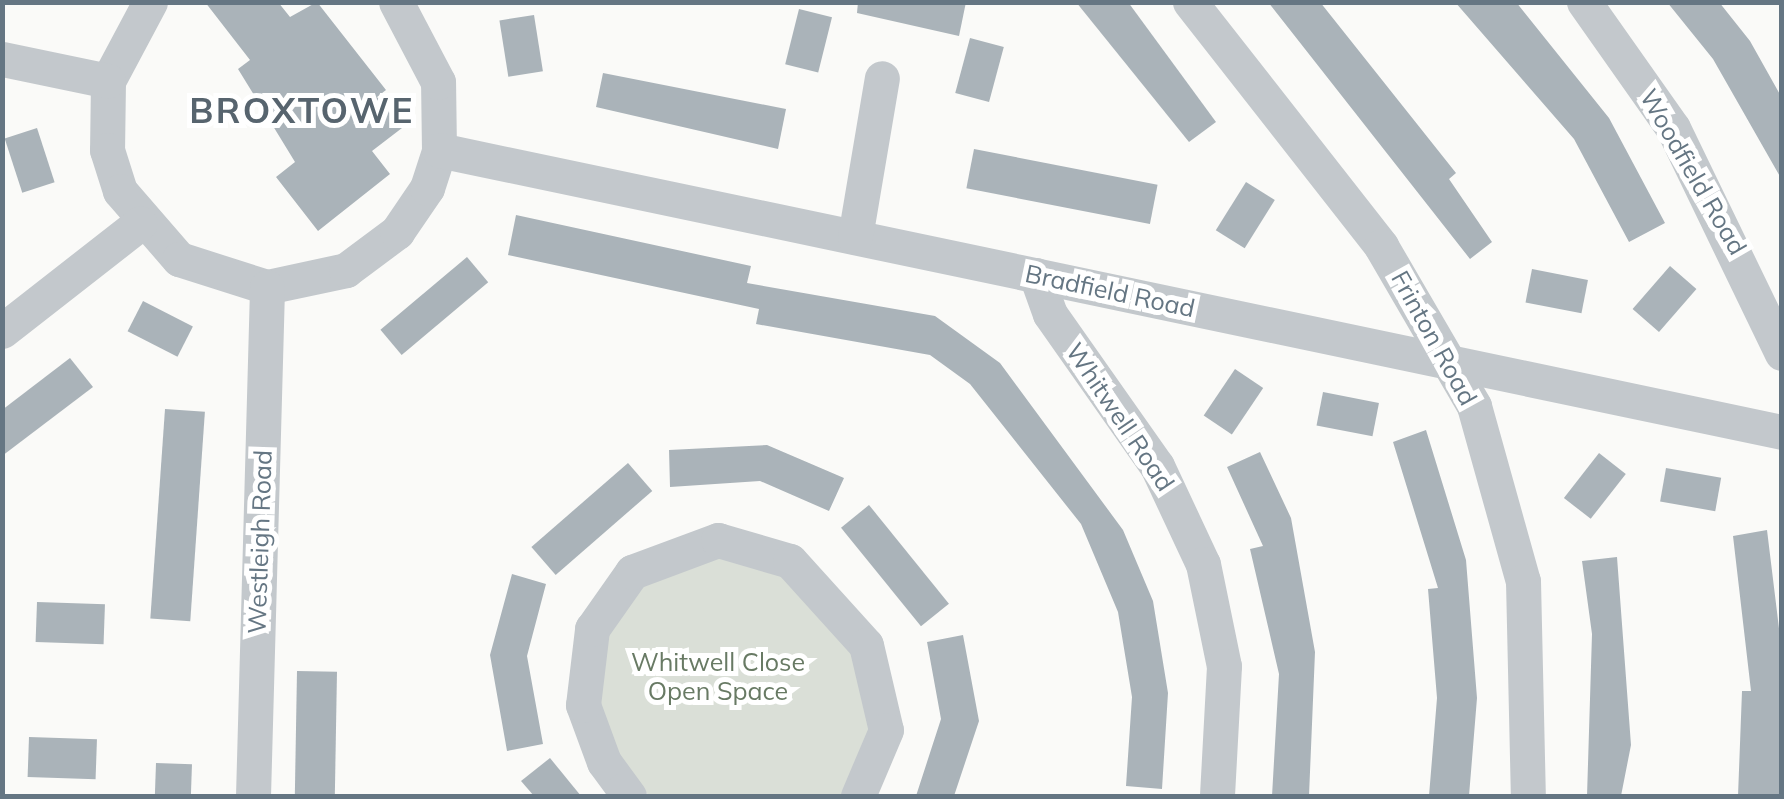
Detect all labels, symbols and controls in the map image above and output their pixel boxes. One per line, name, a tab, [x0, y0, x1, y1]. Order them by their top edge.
street label: Woodfield Road	[1633, 84, 1753, 260]
district label: BROXTOWE	[189, 89, 415, 131]
street label: Bradfield Road	[1022, 258, 1198, 324]
street label: Frinton Road	[1385, 266, 1483, 410]
street label: Whitwell Road	[1059, 337, 1181, 497]
street label: Westleigh Road	[242, 450, 278, 634]
park label: Whitwell Close Open Space	[631, 648, 805, 707]

